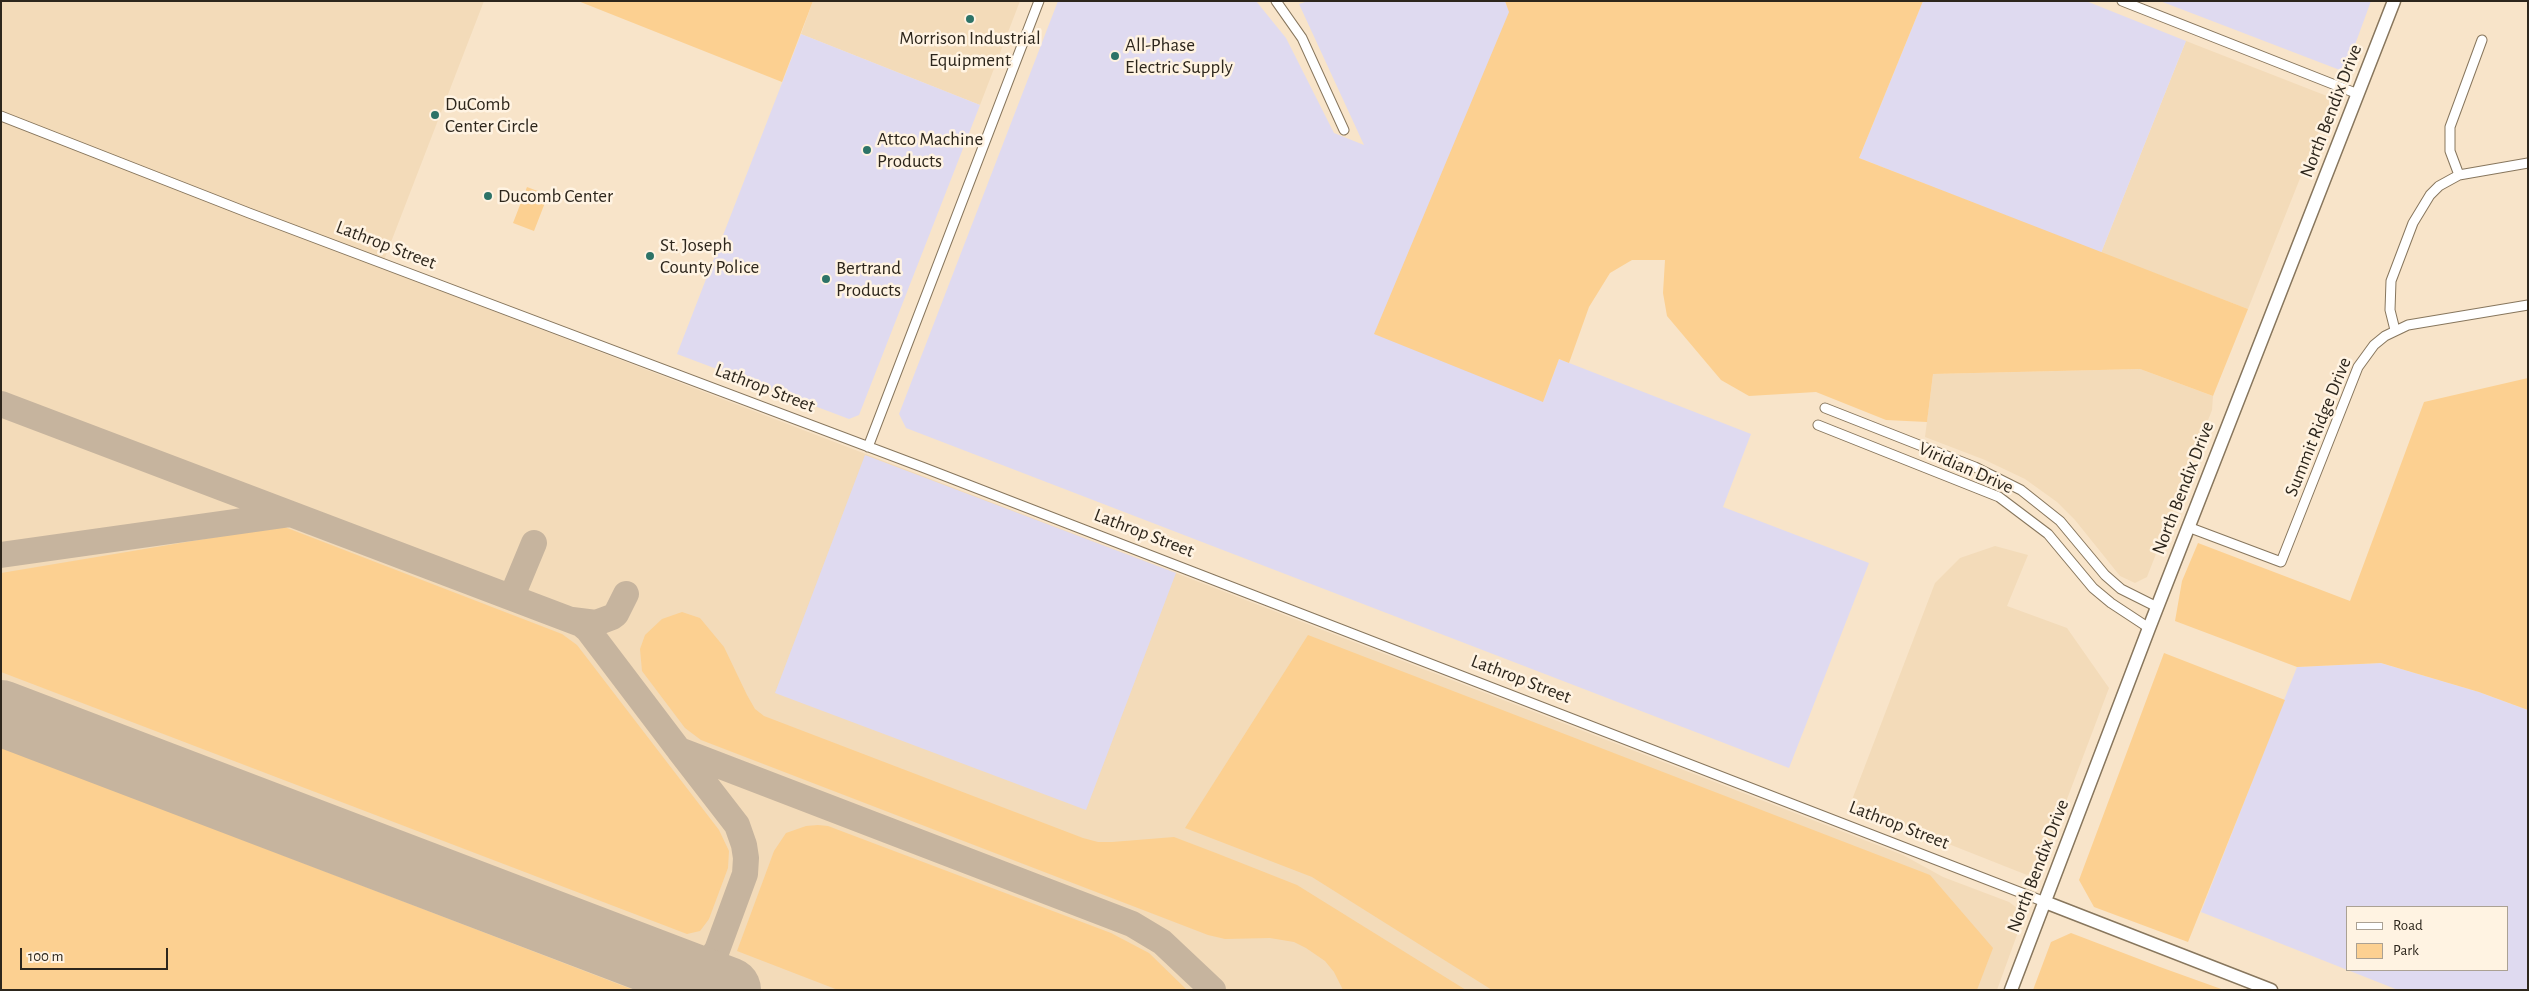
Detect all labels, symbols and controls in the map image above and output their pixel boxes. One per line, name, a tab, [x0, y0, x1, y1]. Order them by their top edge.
marker: Morrison Industrial Equipment	[964, 13, 976, 25]
place label: Morrison Industrial Equipment	[899, 27, 1041, 71]
place label: All-Phase Electric Supply	[1125, 34, 1233, 78]
street label: North Bendix Drive	[2295, 41, 2367, 181]
marker: All-Phase Electric Supply	[1109, 50, 1121, 62]
place label: DuComb Center Circle	[445, 93, 538, 137]
marker: DuComb Center Circle	[429, 109, 441, 121]
place label: Attco Machine Products	[877, 128, 983, 172]
marker: Attco Machine Products	[861, 144, 873, 156]
place label: Ducomb Center	[498, 185, 613, 207]
marker: Ducomb Center	[482, 190, 494, 202]
street label: Lathrop Street	[333, 215, 439, 275]
place label: St. Joseph County Police	[660, 234, 759, 278]
marker: St. Joseph County Police	[644, 250, 656, 262]
place label: Bertrand Products	[836, 257, 901, 301]
marker: Bertrand Products	[820, 273, 832, 285]
street label: Summit Ridge Drive	[2280, 354, 2356, 500]
street label: Lathrop Street	[712, 358, 818, 418]
street label: North Bendix Drive	[2147, 418, 2219, 558]
street label: Viridian Drive	[1915, 437, 2017, 499]
street label: Lathrop Street	[1091, 503, 1197, 563]
street label: Lathrop Street	[1468, 649, 1574, 709]
street label: Lathrop Street	[1846, 795, 1952, 855]
street label: North Bendix Drive	[2002, 796, 2074, 936]
legend	[2346, 906, 2509, 971]
text: Road	[2393, 918, 2423, 933]
scale bar	[22, 938, 170, 970]
text: Park	[2393, 943, 2419, 958]
text: 100 m	[28, 949, 63, 964]

